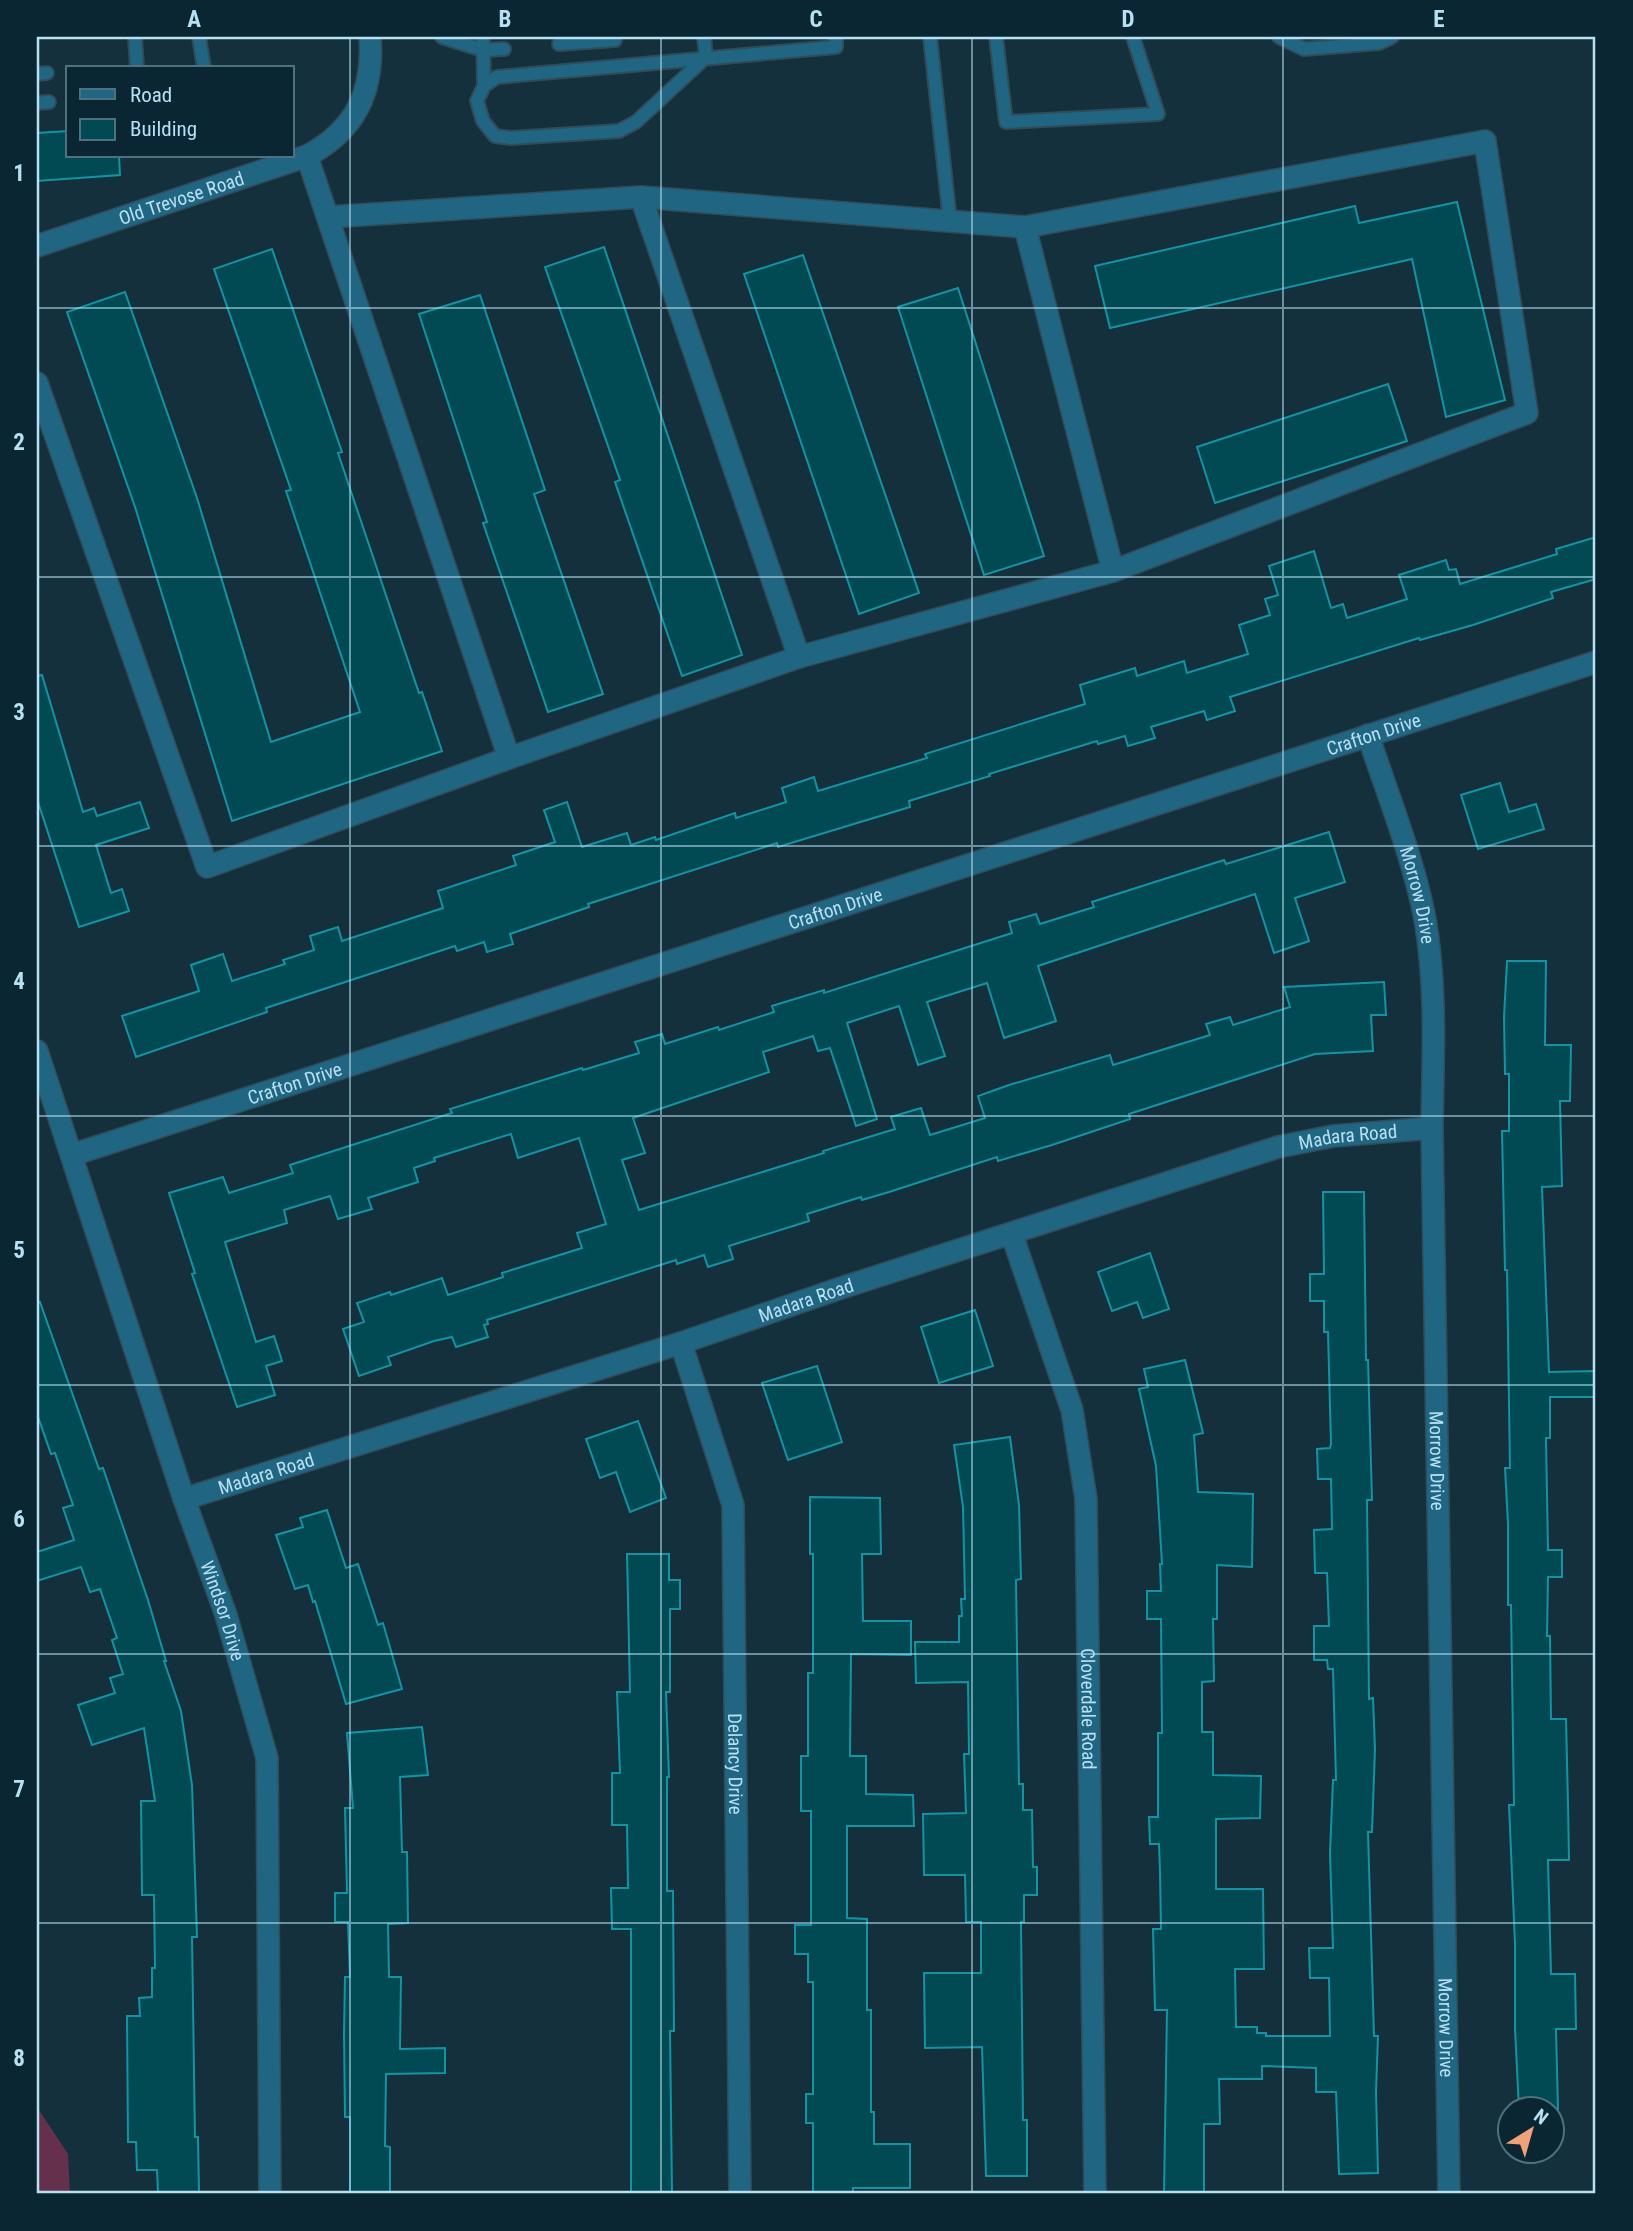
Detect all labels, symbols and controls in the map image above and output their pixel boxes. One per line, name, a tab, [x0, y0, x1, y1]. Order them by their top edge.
text: A	[187, 6, 201, 33]
text: B	[499, 6, 511, 33]
text: C	[809, 6, 823, 33]
text: D	[1122, 6, 1135, 33]
text: E	[1433, 6, 1445, 33]
legend	[66, 66, 294, 158]
text: Road	[130, 83, 172, 107]
text: Building	[130, 117, 197, 141]
text: 1	[13, 160, 25, 187]
street label: Old Trevose Road	[116, 167, 247, 230]
text: 2	[13, 429, 25, 456]
text: 3	[13, 699, 25, 726]
street label: Crafton Drive	[1324, 708, 1424, 760]
street label: Morrow Drive	[1395, 844, 1440, 945]
street label: Crafton Drive	[785, 883, 885, 935]
text: 4	[13, 968, 25, 995]
street label: Crafton Drive	[245, 1057, 345, 1109]
street label: Madara Road	[1297, 1120, 1398, 1155]
text: 5	[13, 1237, 25, 1264]
street label: Madara Road	[755, 1274, 857, 1328]
street label: Morrow Drive	[1425, 1411, 1449, 1511]
street label: Madara Road	[215, 1448, 317, 1500]
text: 6	[13, 1506, 25, 1533]
street label: Windsor Drive	[195, 1558, 250, 1664]
street label: Cloverdale Road	[1076, 1648, 1101, 1770]
street label: Delancy Drive	[723, 1713, 747, 1815]
text: 7	[13, 1776, 25, 1803]
street label: Morrow Drive	[1434, 1978, 1458, 2078]
text: 8	[13, 2045, 25, 2072]
north arrow	[1496, 2094, 1566, 2164]
text: N	[1529, 2104, 1552, 2130]

